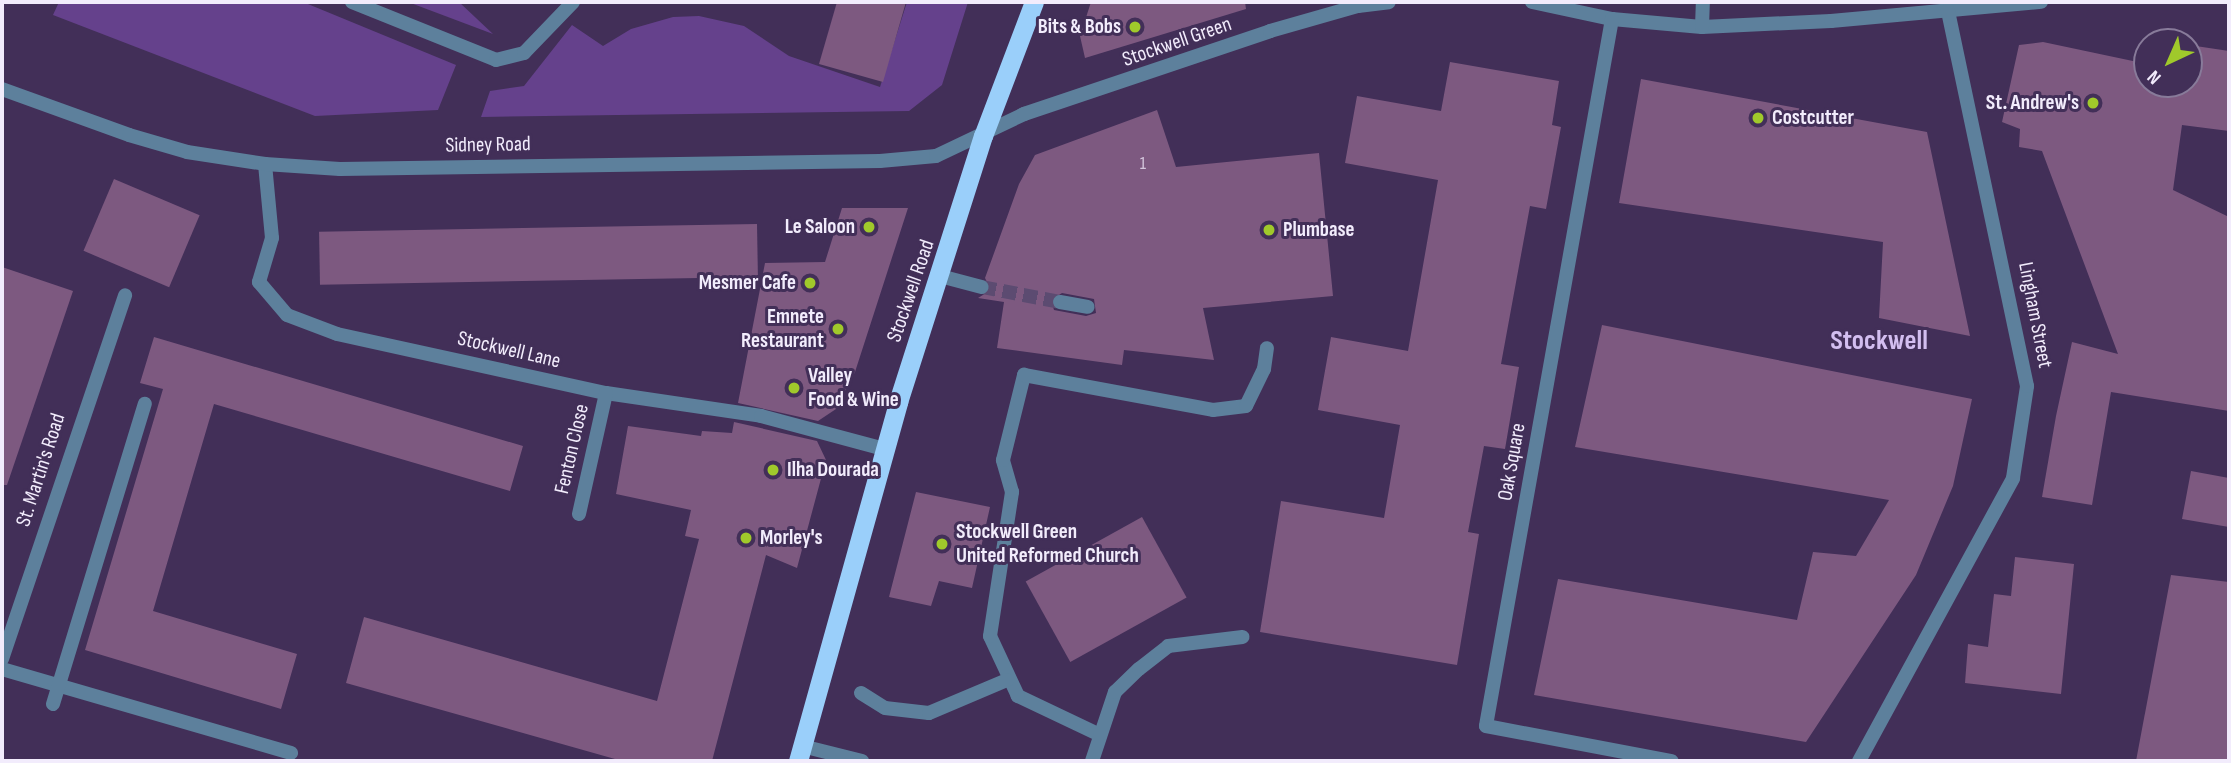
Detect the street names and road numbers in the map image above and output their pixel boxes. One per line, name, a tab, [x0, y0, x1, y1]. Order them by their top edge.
street label: Stockwell Green	[1119, 12, 1235, 72]
street label: Sidney Road	[445, 132, 531, 158]
street label: Stockwell Road	[882, 236, 940, 346]
street label: Lingham Street	[2012, 260, 2058, 370]
street label: Stockwell Lane	[455, 326, 563, 374]
street label: Fenton Close	[549, 402, 595, 496]
street label: St. Martin's Road	[11, 410, 71, 530]
street label: Oak Square	[1493, 421, 1531, 503]

